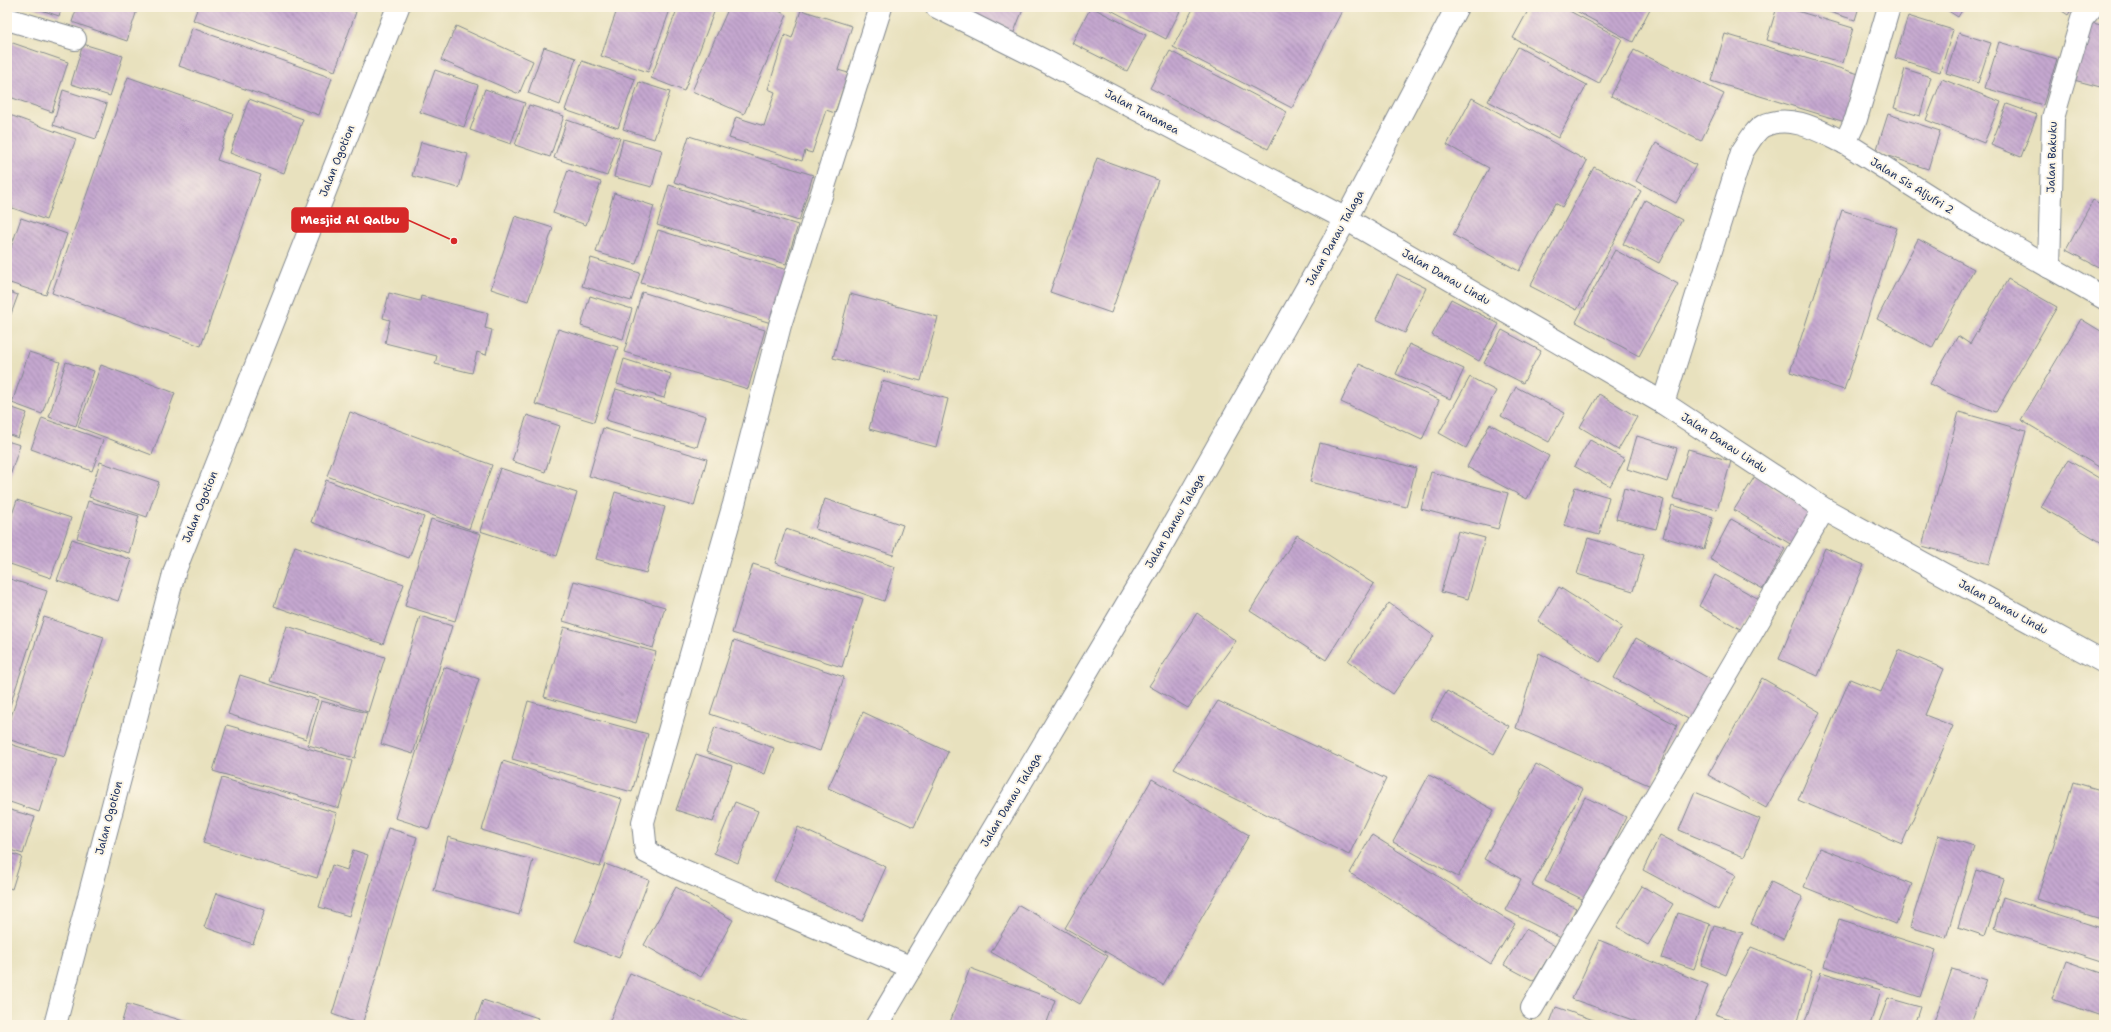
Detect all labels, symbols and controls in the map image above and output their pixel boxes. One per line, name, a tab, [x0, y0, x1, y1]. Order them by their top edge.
street label: Jalan Tanamea	[1102, 86, 1182, 138]
street label: Jalan Bakuku	[2043, 121, 2061, 193]
street label: Jalan Ogotion	[316, 123, 358, 199]
street label: Jalan Sis Aljufri 2	[1867, 154, 1957, 218]
street label: Jalan Danau Talaga	[1302, 187, 1368, 288]
callout: Mesjid Al Qalbu	[292, 208, 408, 232]
text: Mesjid Al Qalbu	[300, 212, 400, 228]
street label: Jalan Danau Lindu	[1399, 246, 1493, 308]
street label: Jalan Danau Lindu	[1678, 410, 1770, 476]
street label: Jalan Ogotion	[179, 469, 221, 545]
street label: Jalan Danau Talaga	[1142, 471, 1208, 571]
street label: Jalan Danau Lindu	[1956, 576, 2050, 638]
street label: Jalan Danau Talaga	[977, 750, 1045, 850]
street label: Jalan Ogotion	[92, 779, 126, 857]

